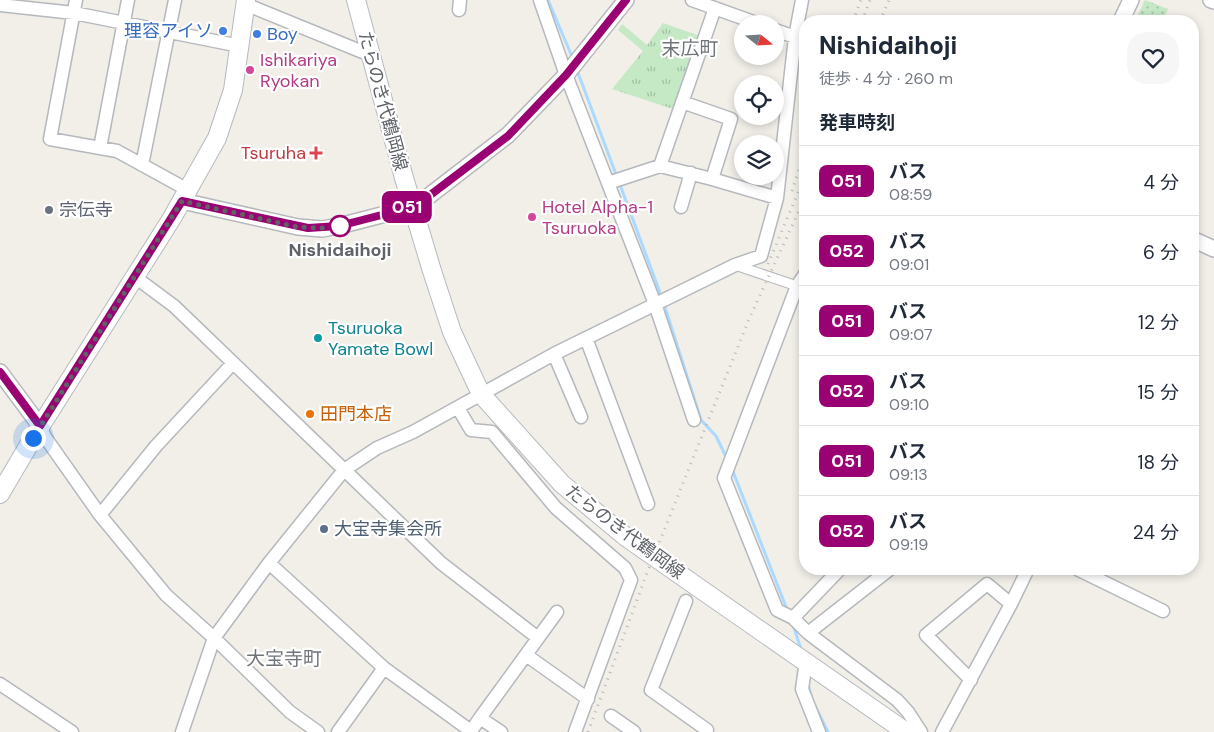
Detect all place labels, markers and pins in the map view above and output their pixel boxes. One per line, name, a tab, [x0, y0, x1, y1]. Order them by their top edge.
place label: 理容アイソ	[124, 19, 213, 43]
place label: Boy	[267, 22, 298, 46]
marker: 理容アイソ	[217, 25, 229, 37]
marker: Boy	[251, 28, 263, 40]
place label: Ishikariya Ryokan	[260, 48, 337, 93]
marker: Ishikariya Ryokan	[244, 64, 256, 76]
place label: Tsuruha	[241, 141, 306, 165]
marker: Tsuruha	[310, 147, 322, 159]
place label: Hotel Alpha-1 Tsuruoka	[542, 195, 653, 240]
place label: 宗伝寺	[59, 198, 113, 222]
marker: 宗伝寺	[43, 204, 55, 216]
marker: Hotel Alpha-1 Tsuruoka	[526, 211, 538, 223]
marker: Nishidaihoji	[329, 215, 351, 237]
place label: Nishidaihoji	[289, 238, 391, 262]
place label: Tsuruoka Yamate Bowl	[328, 316, 433, 361]
marker: Tsuruoka Yamate Bowl	[312, 332, 324, 344]
place label: 田門本店	[320, 402, 392, 426]
marker: 田門本店	[304, 408, 316, 420]
place label: 大宝寺集会所	[334, 517, 442, 541]
marker: 大宝寺集会所	[318, 523, 330, 535]

